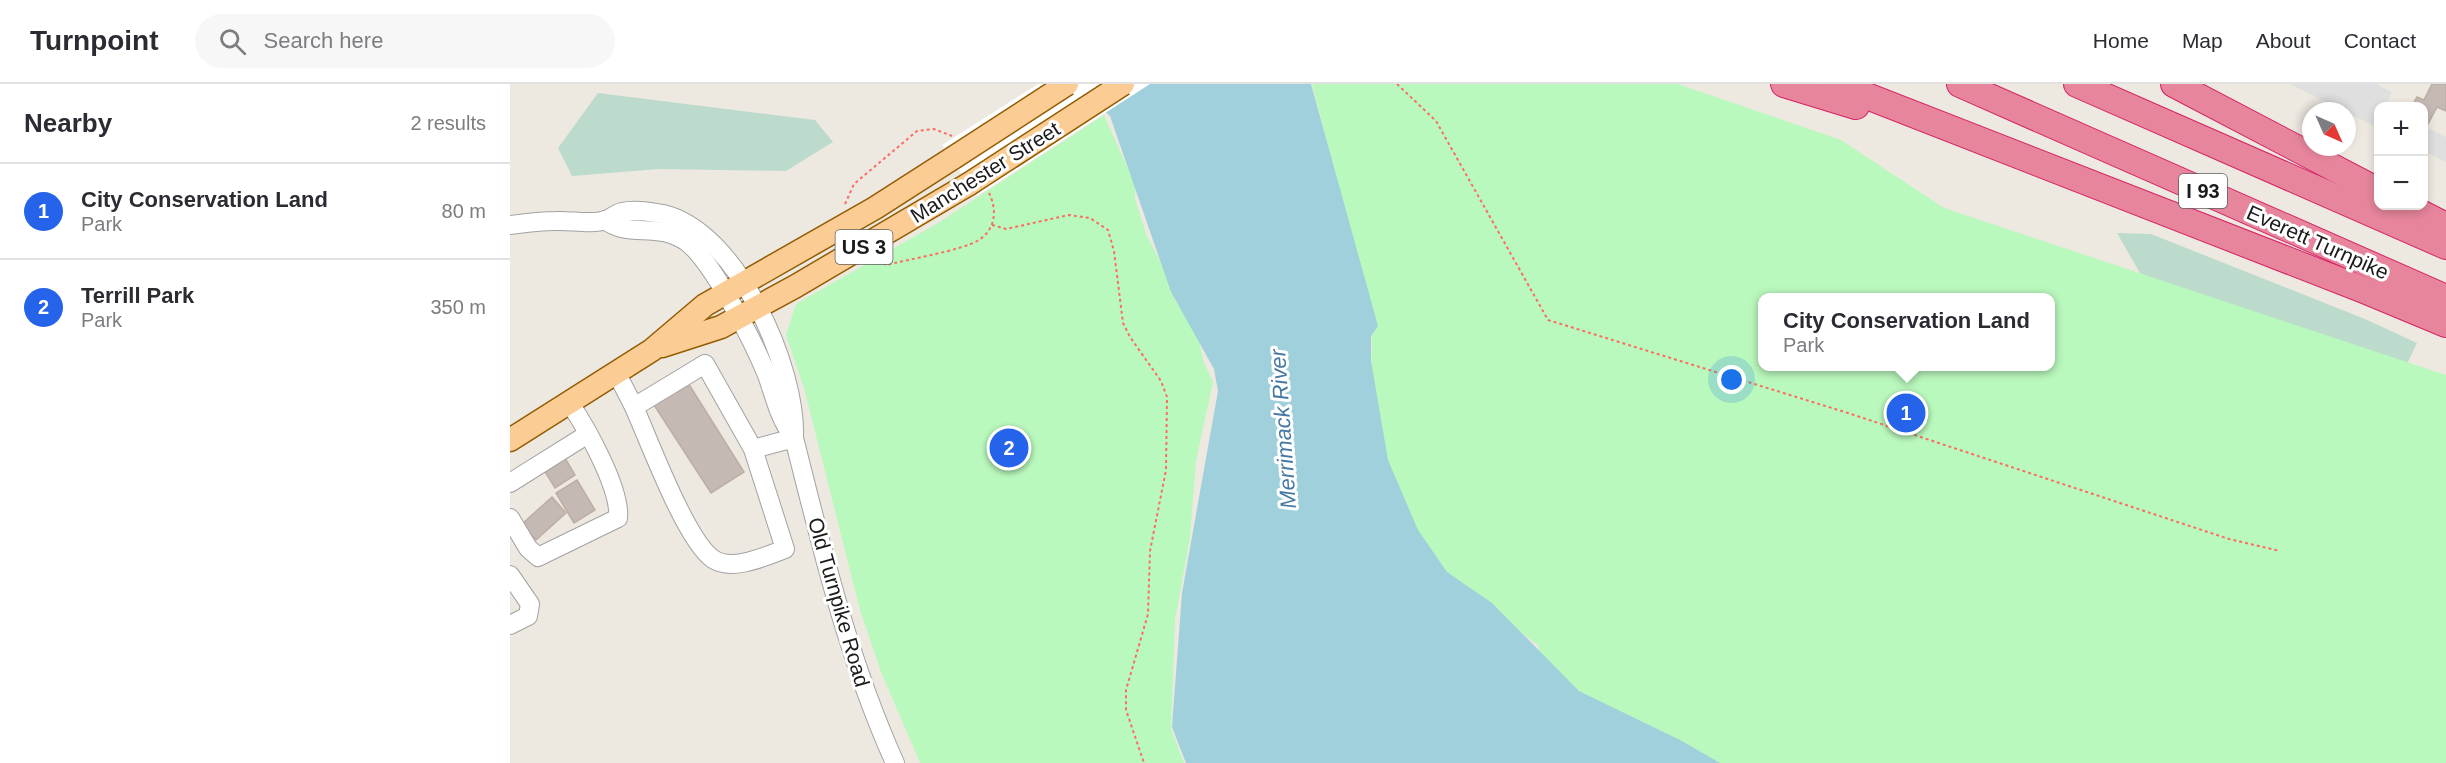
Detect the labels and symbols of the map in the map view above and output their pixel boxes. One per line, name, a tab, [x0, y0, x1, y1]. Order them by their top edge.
north arrow	[2302, 102, 2356, 156]
street label: Manchester Street	[906, 117, 1064, 227]
road number: I 93	[2179, 174, 2227, 208]
street label: Everett Turnpike	[2243, 200, 2393, 284]
road number: US 3	[836, 230, 892, 264]
water label: Merrimack River	[1265, 347, 1301, 510]
your location	[1717, 365, 1746, 394]
pin: 1	[1886, 390, 1926, 436]
pin: 2	[990, 426, 1028, 470]
street label: Old Turnpike Road	[804, 515, 874, 689]

